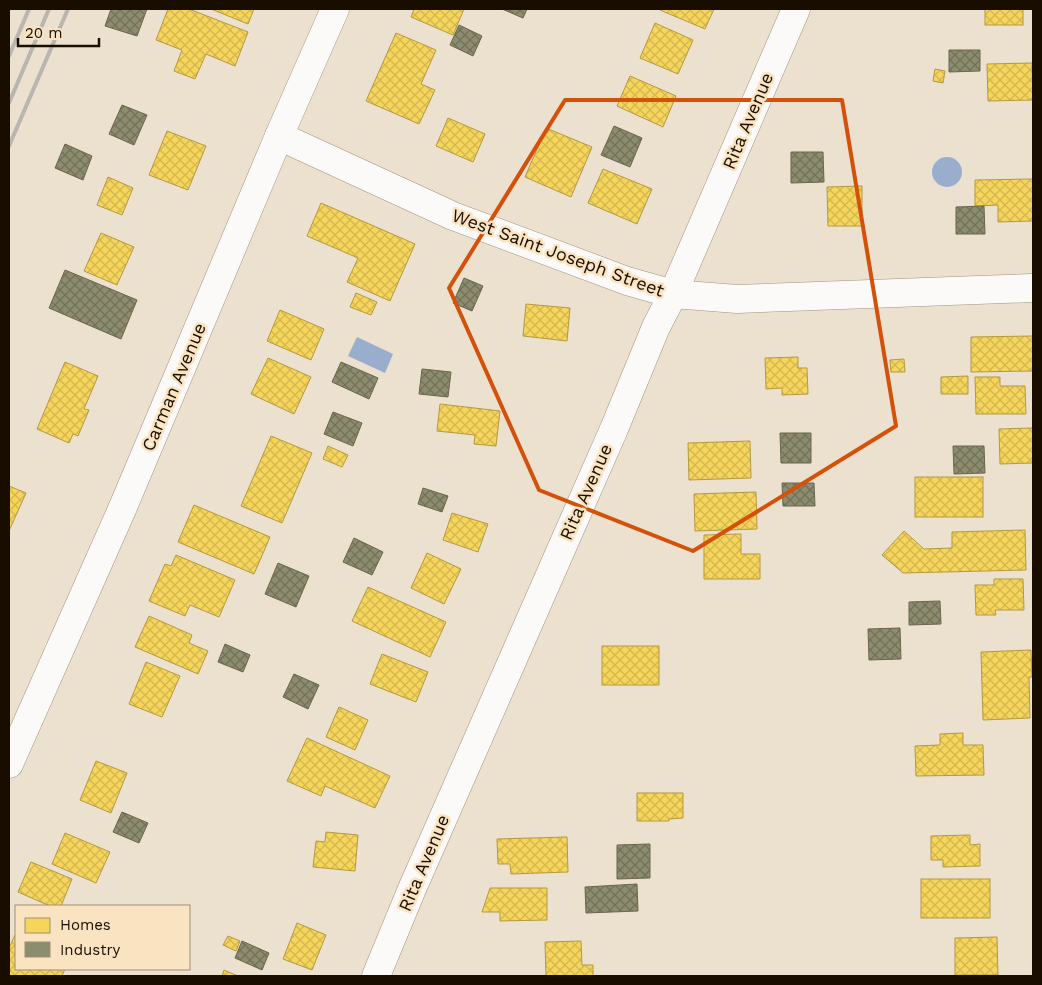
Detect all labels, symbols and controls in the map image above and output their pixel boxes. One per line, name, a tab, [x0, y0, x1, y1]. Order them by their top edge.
scale bar	[18, 15, 99, 47]
text: 20 m	[25, 24, 63, 42]
street label: Rita Avenue	[718, 69, 777, 172]
street label: West Saint Joseph Street	[449, 204, 668, 301]
street label: Carman Avenue	[137, 319, 210, 454]
street label: Rita Avenue	[555, 440, 616, 543]
street label: Rita Avenue	[394, 811, 453, 914]
legend	[15, 905, 190, 970]
text: Homes	[60, 916, 111, 934]
text: Industry	[60, 941, 121, 959]

